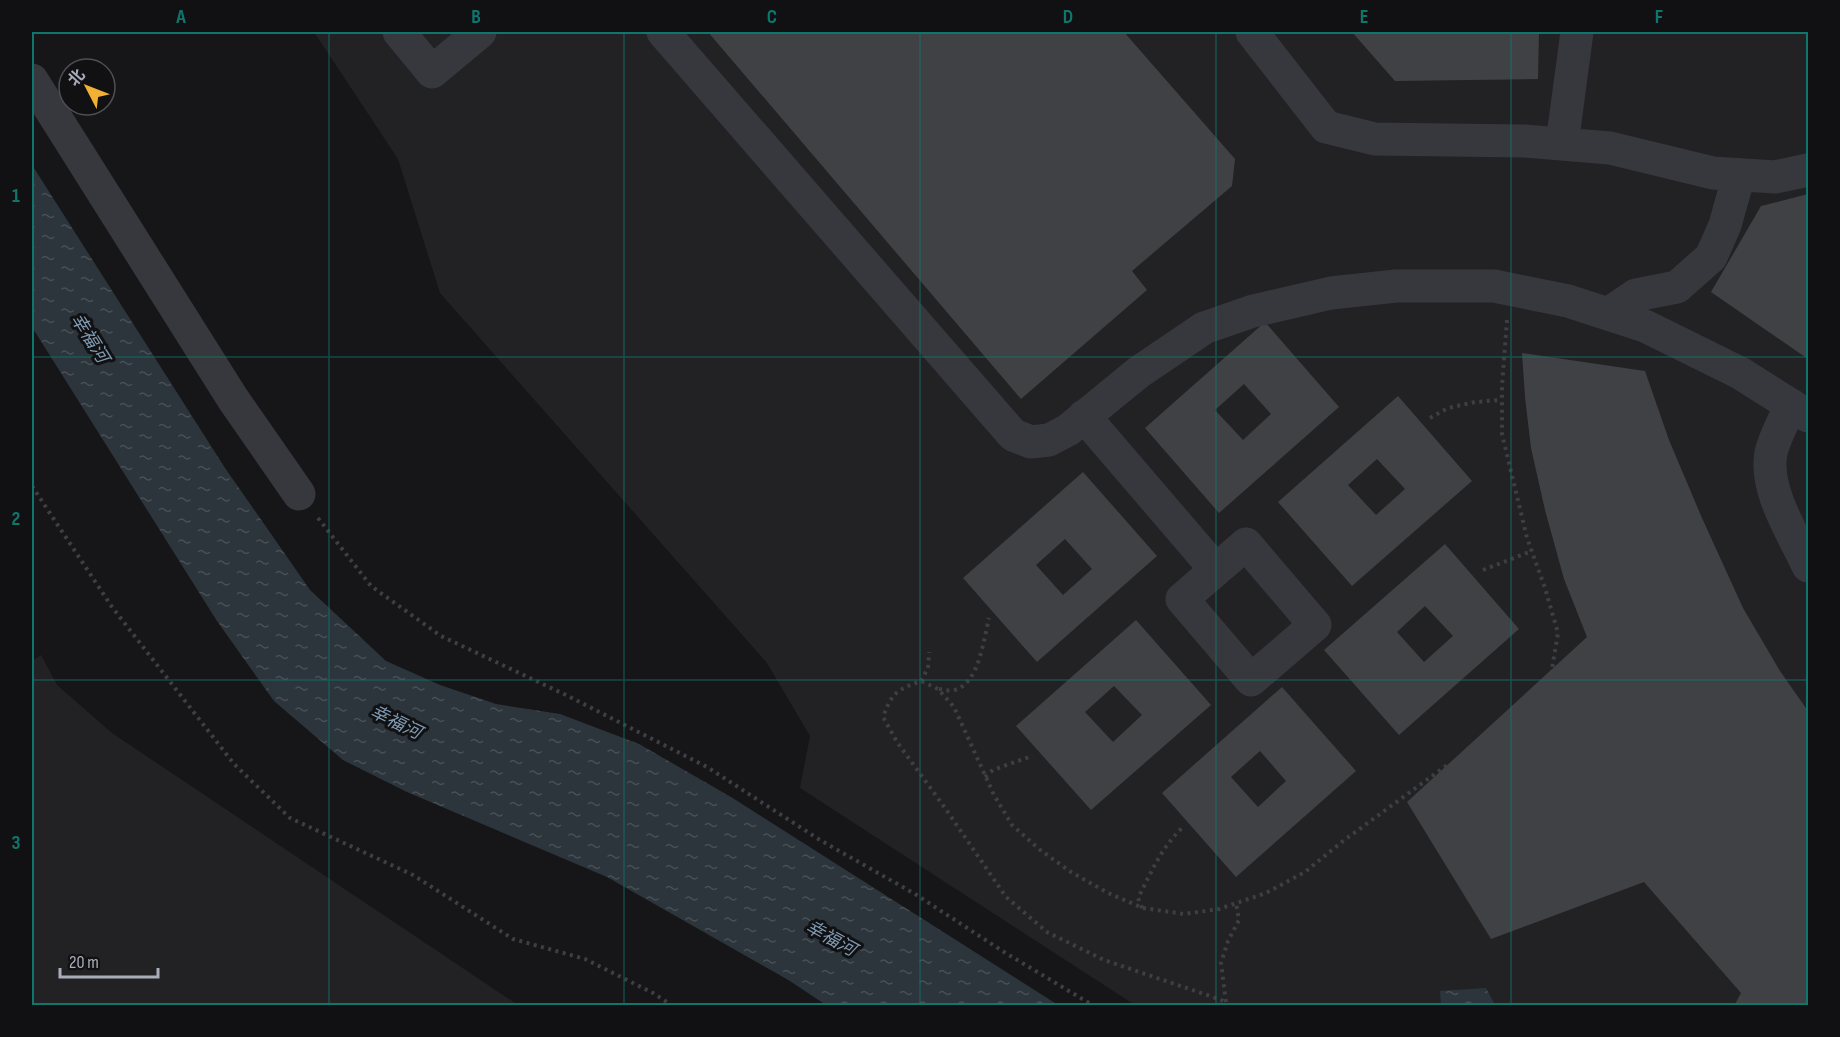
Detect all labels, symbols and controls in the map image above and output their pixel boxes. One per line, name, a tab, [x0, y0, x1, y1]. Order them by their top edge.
text: A	[175, 5, 186, 29]
text: B	[471, 5, 481, 29]
text: C	[767, 5, 777, 29]
text: D	[1063, 5, 1073, 29]
text: E	[1360, 5, 1368, 29]
text: F	[1655, 5, 1663, 29]
north arrow	[57, 57, 117, 117]
text: 北	[65, 66, 89, 90]
text: 1	[12, 184, 20, 208]
water label: 幸福河	[66, 310, 114, 369]
text: 2	[12, 507, 20, 531]
water label: 幸福河	[367, 701, 427, 745]
text: 3	[12, 831, 21, 855]
water label: 幸福河	[802, 916, 862, 962]
scale bar	[60, 941, 158, 979]
text: 20 m	[69, 952, 99, 973]

